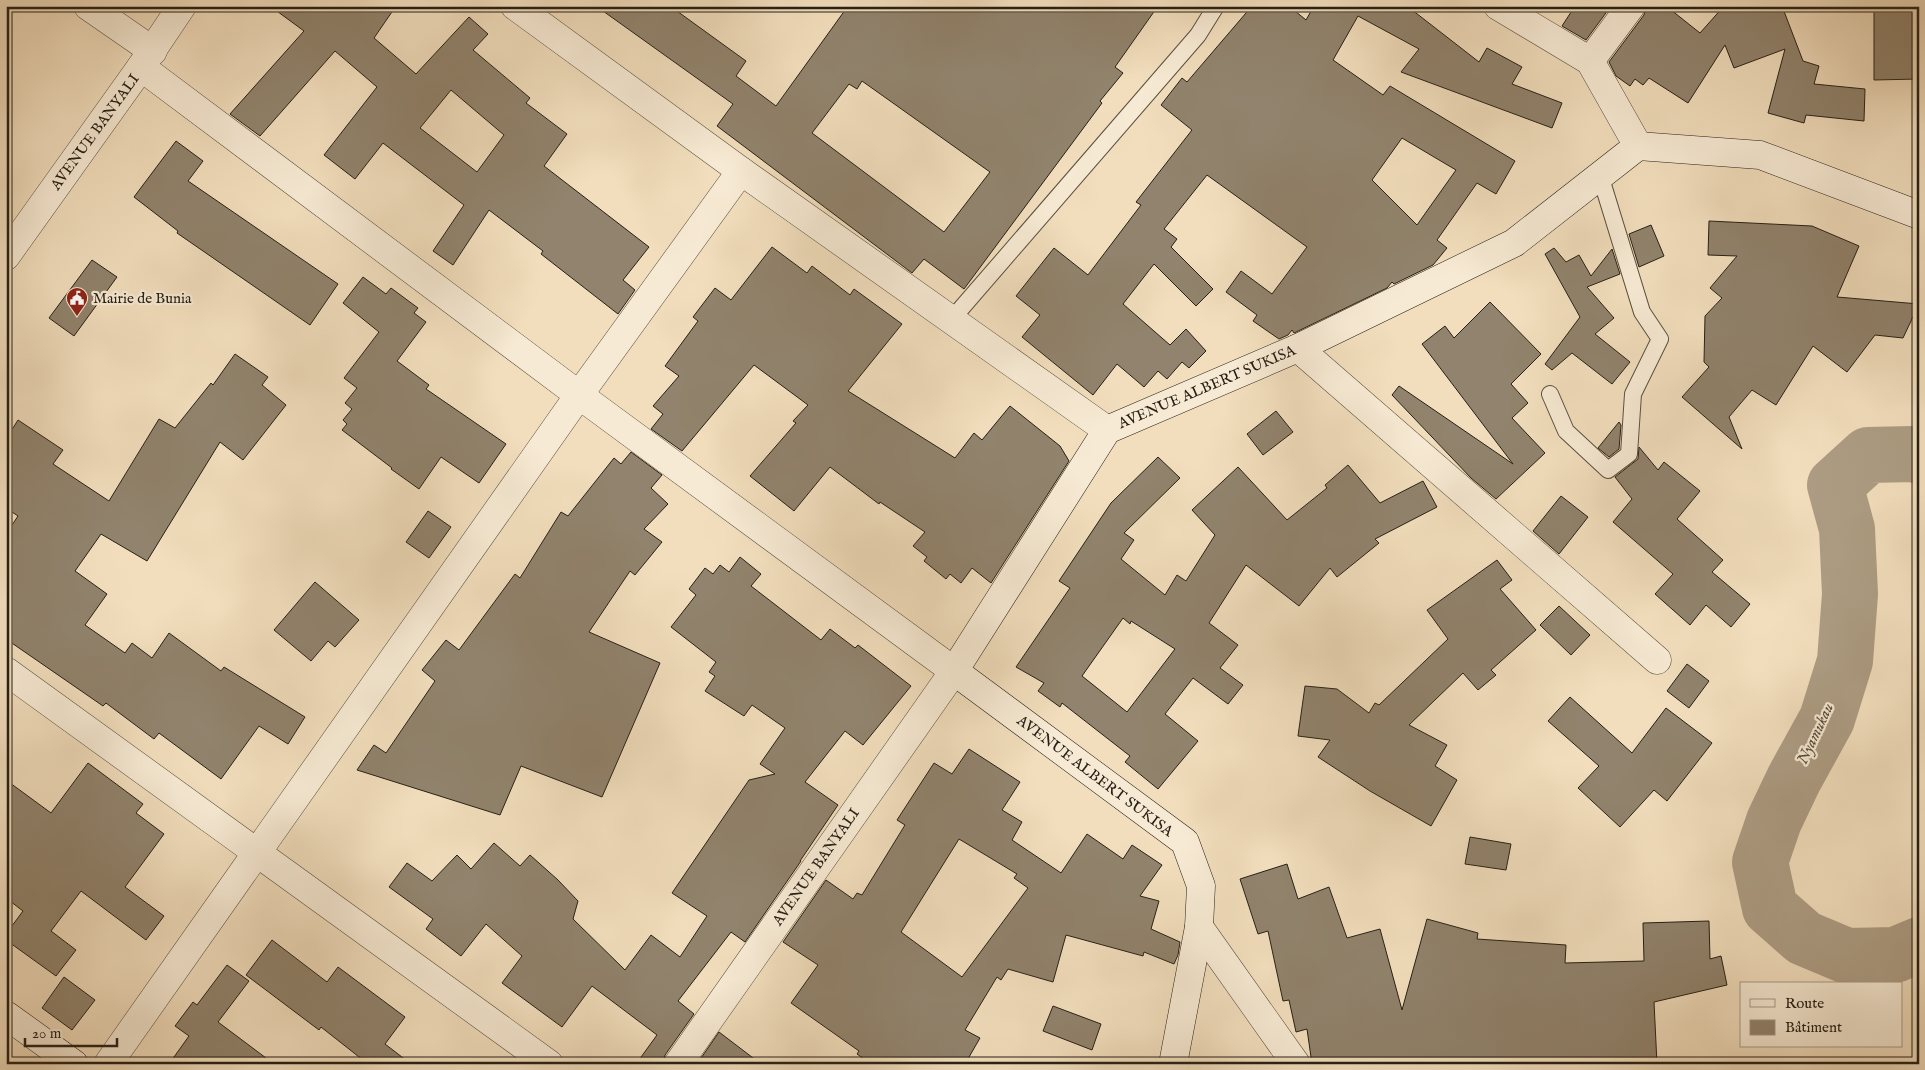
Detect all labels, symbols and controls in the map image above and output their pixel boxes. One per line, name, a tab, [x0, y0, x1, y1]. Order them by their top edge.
street label: AVENUE BANYALI	[46, 70, 144, 195]
public building icon: Mairie de Bunia	[65, 286, 89, 317]
place label: Mairie de Bunia	[93, 289, 192, 308]
street label: AVENUE ALBERT SUKISA	[1114, 341, 1299, 433]
water label: Nyamukau	[1793, 700, 1839, 768]
street label: AVENUE ALBERT SUKISA	[1012, 710, 1178, 842]
street label: AVENUE BANYALI	[768, 804, 864, 930]
legend	[1740, 982, 1902, 1048]
text: Route	[1785, 994, 1824, 1013]
scale bar	[25, 1015, 118, 1047]
text: Bâtiment	[1785, 1018, 1842, 1037]
text: 20 m	[32, 1024, 62, 1043]

